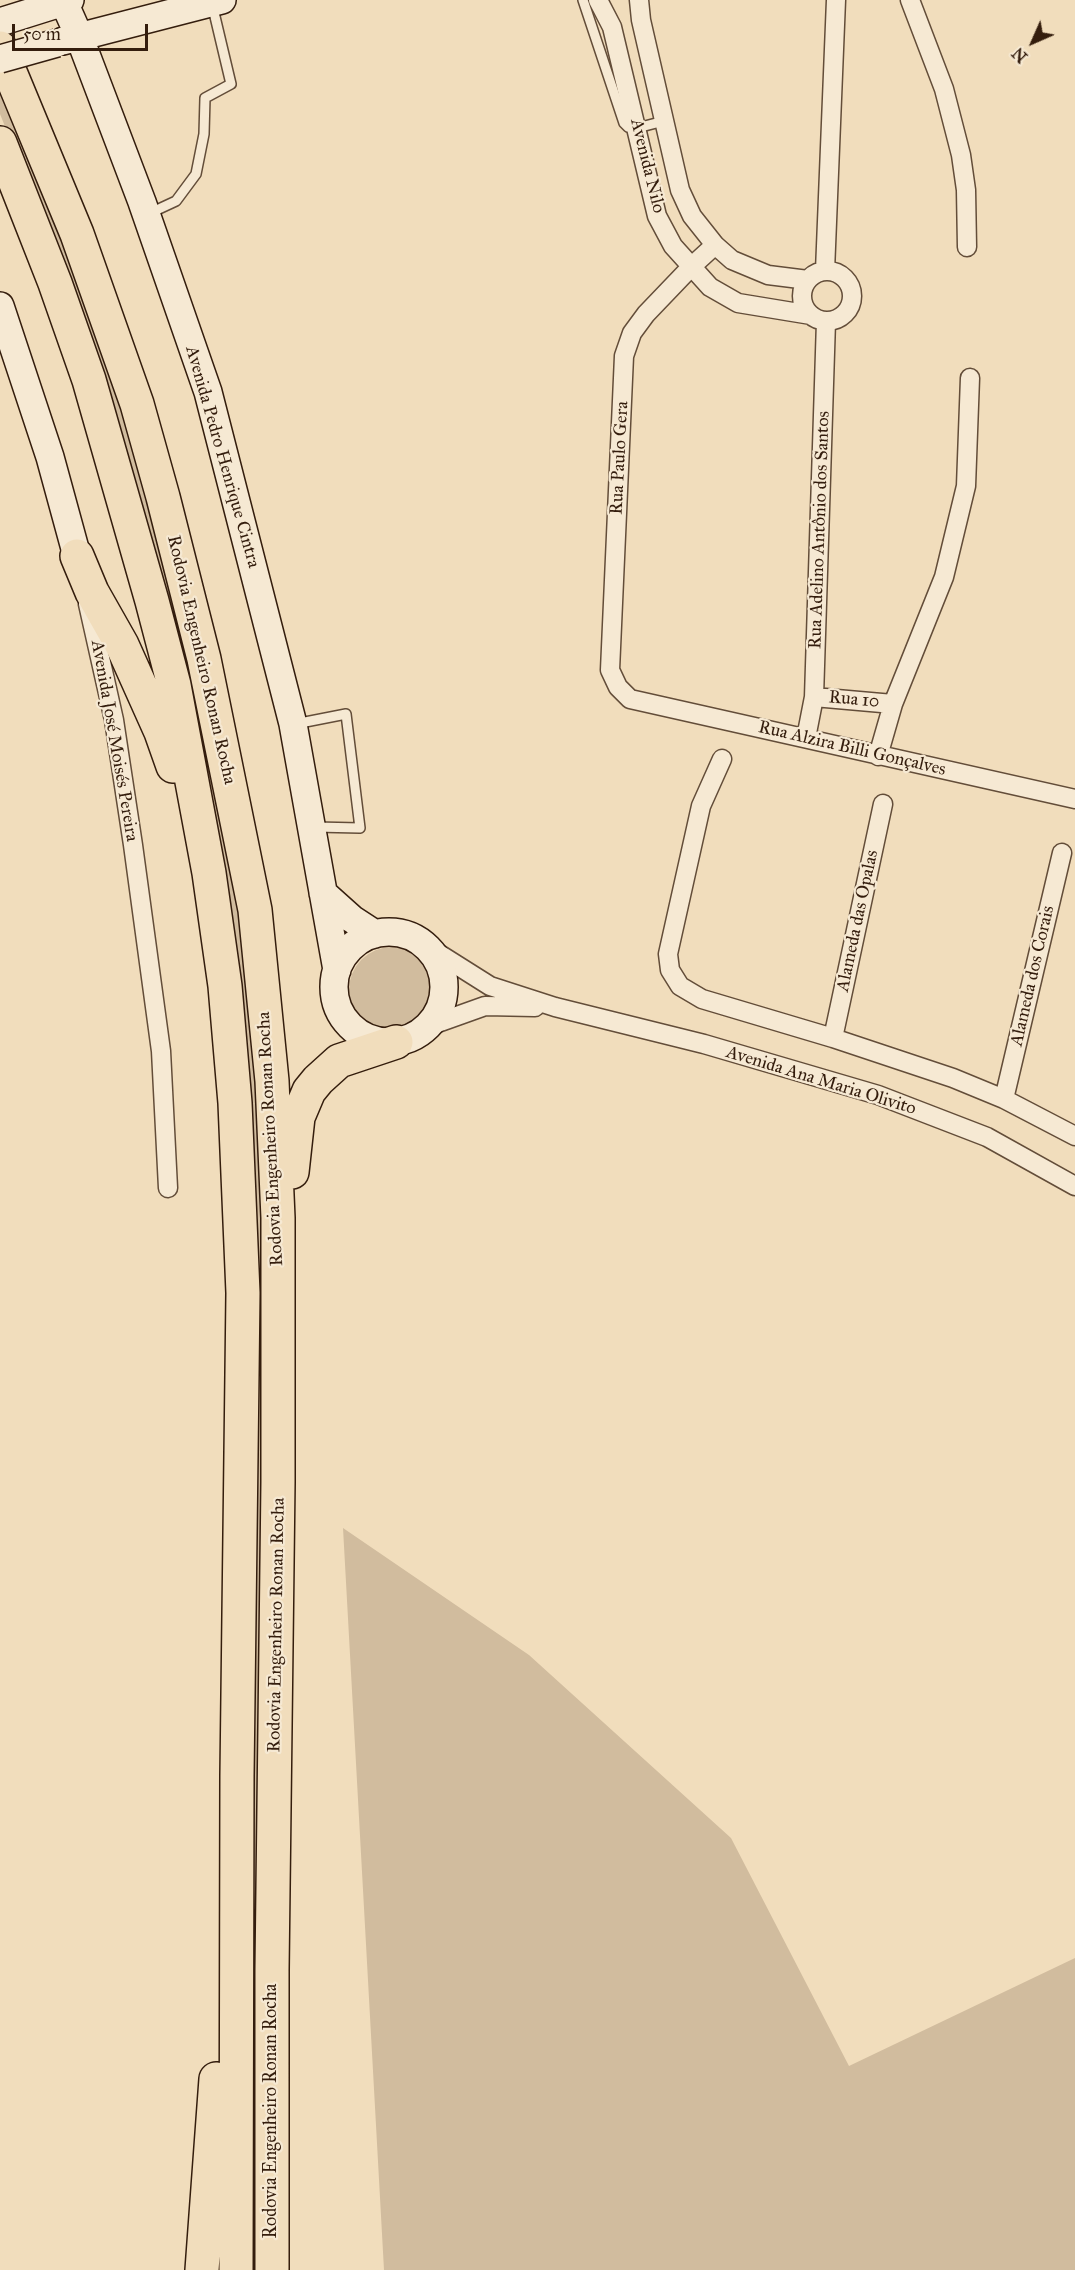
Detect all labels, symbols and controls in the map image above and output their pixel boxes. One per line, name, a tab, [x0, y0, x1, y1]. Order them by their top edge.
scale bar	[15, 12, 152, 50]
north arrow	[1003, 12, 1063, 72]
text: 50 m	[23, 23, 61, 45]
text: N	[1008, 44, 1031, 67]
street label: Avenida Nilo	[625, 117, 669, 215]
street label: Avenida Pedro Henrique Cintra	[180, 343, 264, 571]
street label: Rua Paulo Gera	[606, 401, 634, 515]
street label: Rua Adelino Antônio dos Santos	[805, 411, 835, 649]
street label: Rodovia Engenheiro Ronan Rocha	[162, 533, 240, 787]
street label: Avenida José Moisés Pereira	[86, 639, 142, 843]
street label: Rua 10	[828, 687, 880, 713]
street label: Rua Alzira Billi Gonçalves	[756, 717, 948, 781]
street label: Alameda das Opalas	[832, 848, 884, 994]
street label: Alameda dos Corais	[1006, 904, 1060, 1048]
street label: Rodovia Engenheiro Ronan Rocha	[254, 1011, 288, 1267]
street label: Avenida Ana Maria Olivito	[723, 1042, 919, 1120]
street label: Rodovia Engenheiro Ronan Rocha	[264, 1497, 290, 1753]
street label: Rodovia Engenheiro Ronan Rocha	[261, 1984, 283, 2238]

